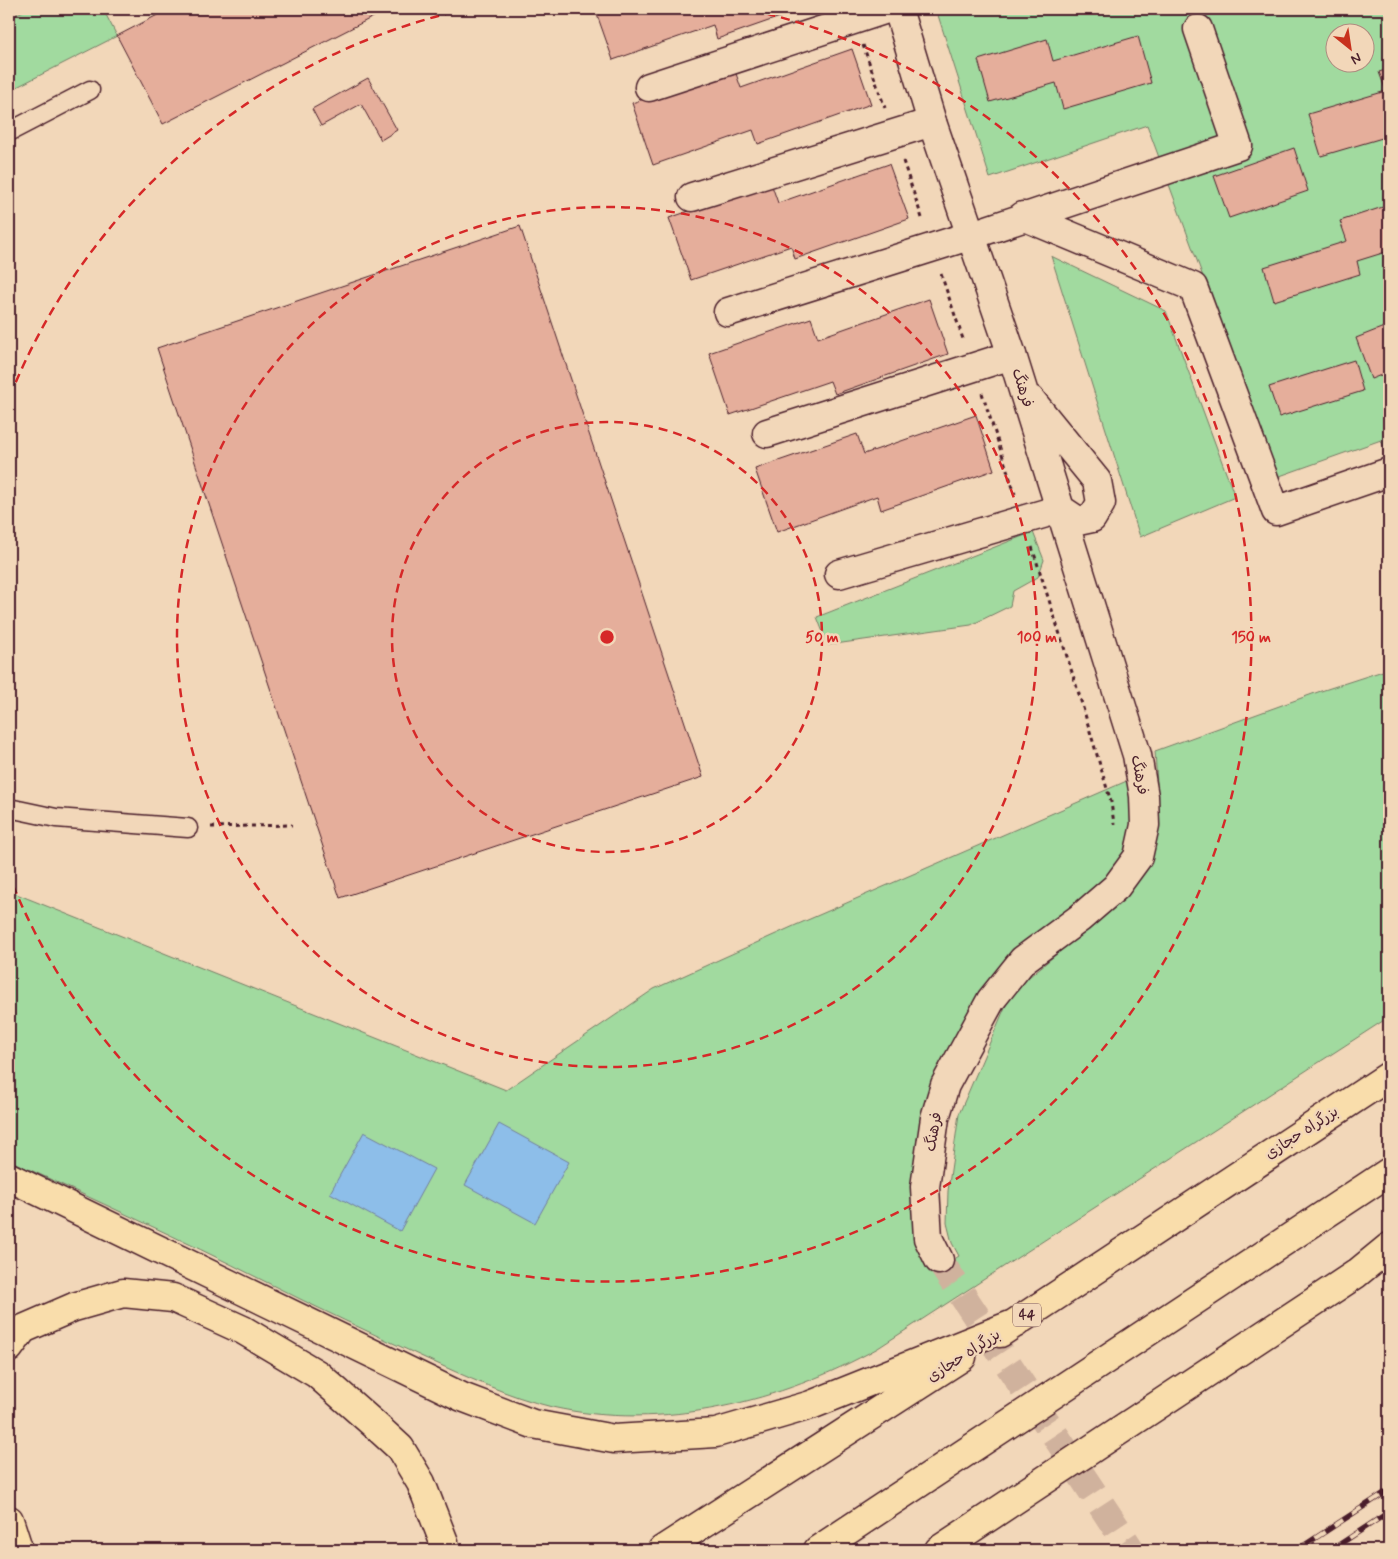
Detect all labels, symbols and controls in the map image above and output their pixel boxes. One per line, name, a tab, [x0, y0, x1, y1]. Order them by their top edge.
north arrow	[1326, 22, 1376, 72]
text: N	[1347, 48, 1365, 69]
street label: فرهنگ	[1007, 366, 1037, 410]
centre of rings	[598, 628, 616, 646]
text: 50 m	[805, 628, 839, 648]
text: 100 m	[1017, 628, 1057, 648]
text: 150 m	[1231, 628, 1271, 648]
street label: فرهنگ	[1126, 754, 1152, 796]
street label: بزرگراه حجازی	[1261, 1102, 1343, 1164]
street label: فرهنگ	[921, 1111, 947, 1153]
road number: 44	[1013, 1304, 1041, 1326]
street label: بزرگراه حجازی	[923, 1325, 1005, 1387]

